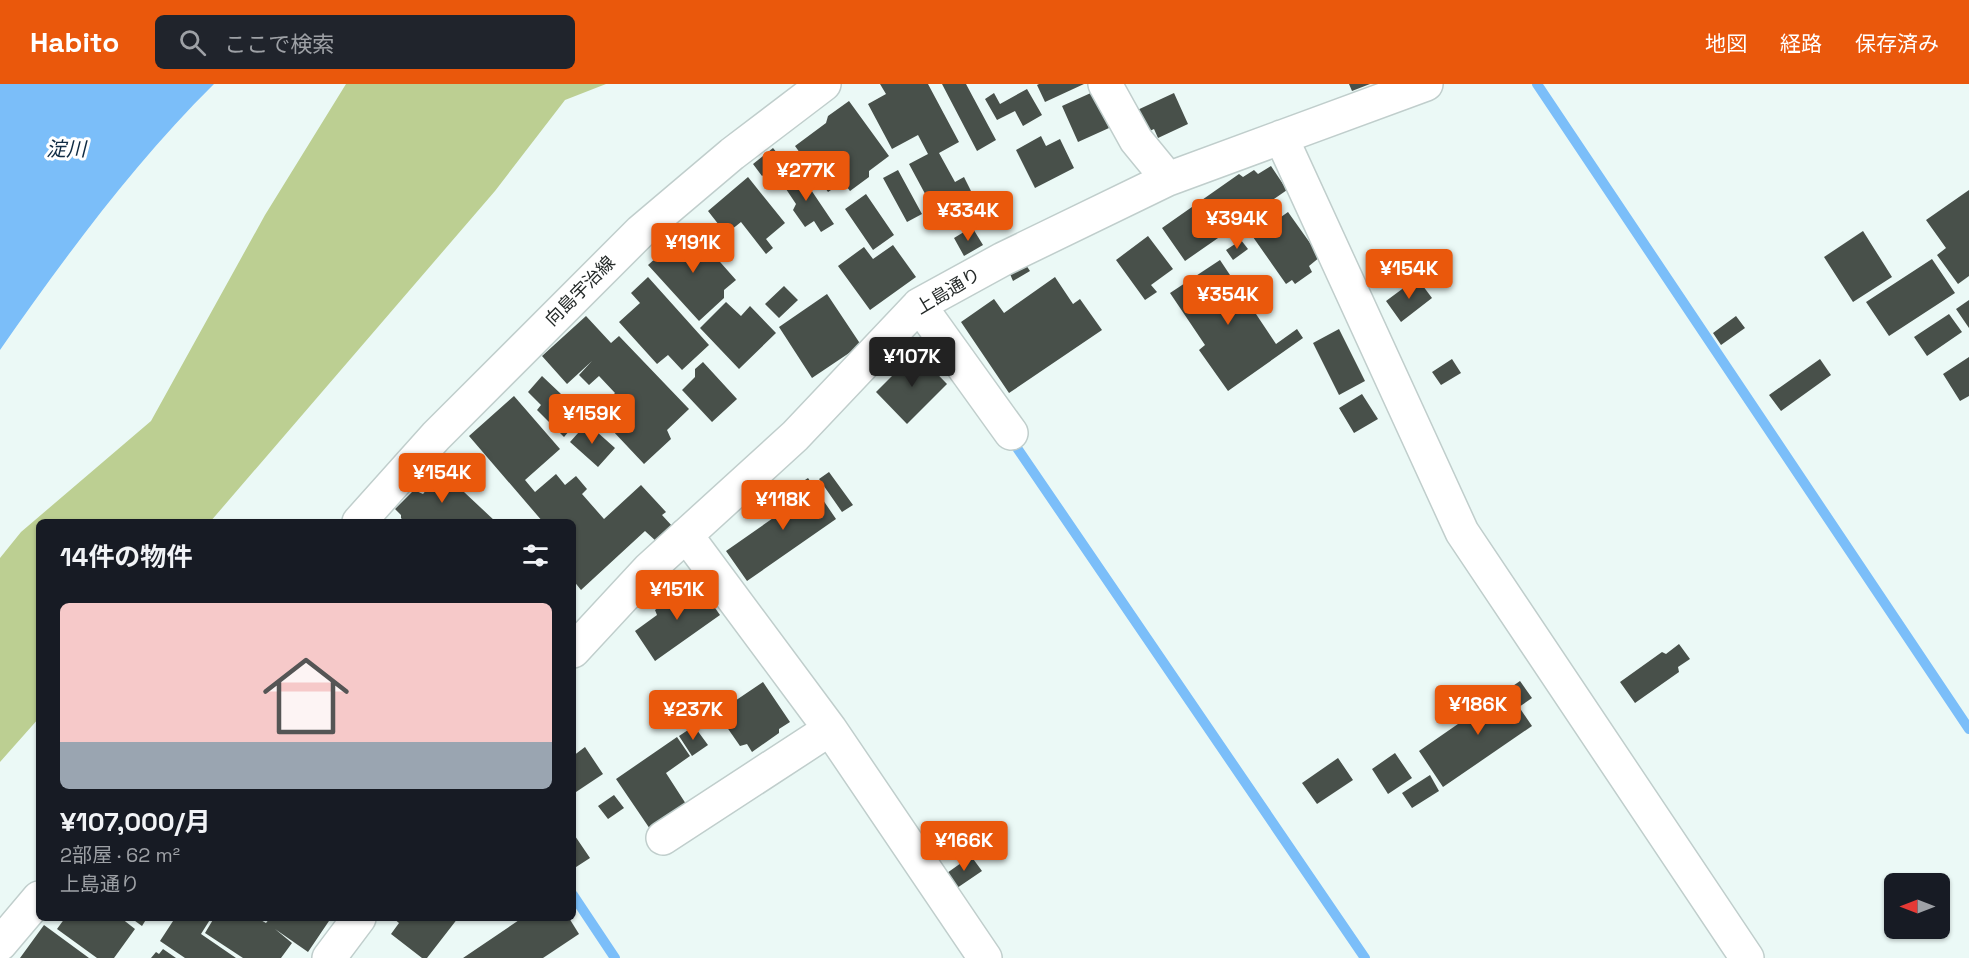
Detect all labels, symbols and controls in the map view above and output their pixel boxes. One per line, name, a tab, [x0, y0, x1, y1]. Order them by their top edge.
search box	[155, 15, 575, 69]
text: Habito	[30, 24, 119, 60]
icon: search	[176, 26, 209, 59]
text: ここで検索	[224, 30, 334, 58]
text: 地図	[1705, 30, 1747, 57]
text: 経路	[1780, 30, 1822, 57]
text: 保存済み	[1855, 30, 1939, 57]
water label: 淀川	[46, 136, 88, 162]
pin: ¥277K	[764, 151, 848, 202]
text: ¥277K	[777, 157, 835, 183]
pin: ¥334K	[926, 191, 1010, 242]
text: ¥334K	[937, 197, 999, 223]
pin: ¥394K	[1195, 199, 1279, 250]
text: ¥394K	[1206, 205, 1268, 231]
pin: ¥191K	[651, 223, 735, 274]
text: ¥191K	[665, 229, 721, 255]
pin: ¥154K	[1367, 249, 1451, 300]
street label: 向島宇治線	[540, 251, 620, 331]
text: ¥154K	[1380, 255, 1438, 281]
street label: 上島通り	[911, 262, 985, 319]
pin: ¥354K	[1186, 275, 1270, 326]
text: ¥354K	[1197, 281, 1259, 307]
pin: ¥107K	[870, 337, 954, 388]
text: ¥107K	[883, 343, 941, 369]
pin: ¥159K	[550, 394, 634, 445]
text: ¥159K	[563, 400, 621, 426]
pin: ¥154K	[400, 453, 484, 504]
text: ¥154K	[413, 459, 471, 485]
pin: ¥118K	[741, 480, 825, 531]
text: ¥118K	[756, 486, 811, 512]
icon: filters	[519, 539, 552, 572]
text: 14件の物件	[60, 540, 192, 574]
pin: ¥151K	[635, 570, 719, 621]
text: ¥151K	[650, 576, 704, 602]
icon: home	[252, 642, 360, 750]
pin: ¥186K	[1436, 685, 1520, 736]
pin: ¥237K	[651, 690, 735, 741]
text: ¥186K	[1449, 691, 1507, 717]
text: ¥237K	[663, 696, 723, 722]
text: ¥107,000/月	[60, 805, 211, 839]
pin: ¥166K	[922, 821, 1006, 872]
text: ¥166K	[935, 827, 993, 853]
text: 2部屋 · 62 m²	[60, 842, 180, 868]
text: 上島通り	[60, 871, 140, 897]
north arrow	[1884, 873, 1950, 939]
map controls	[1884, 873, 1950, 939]

